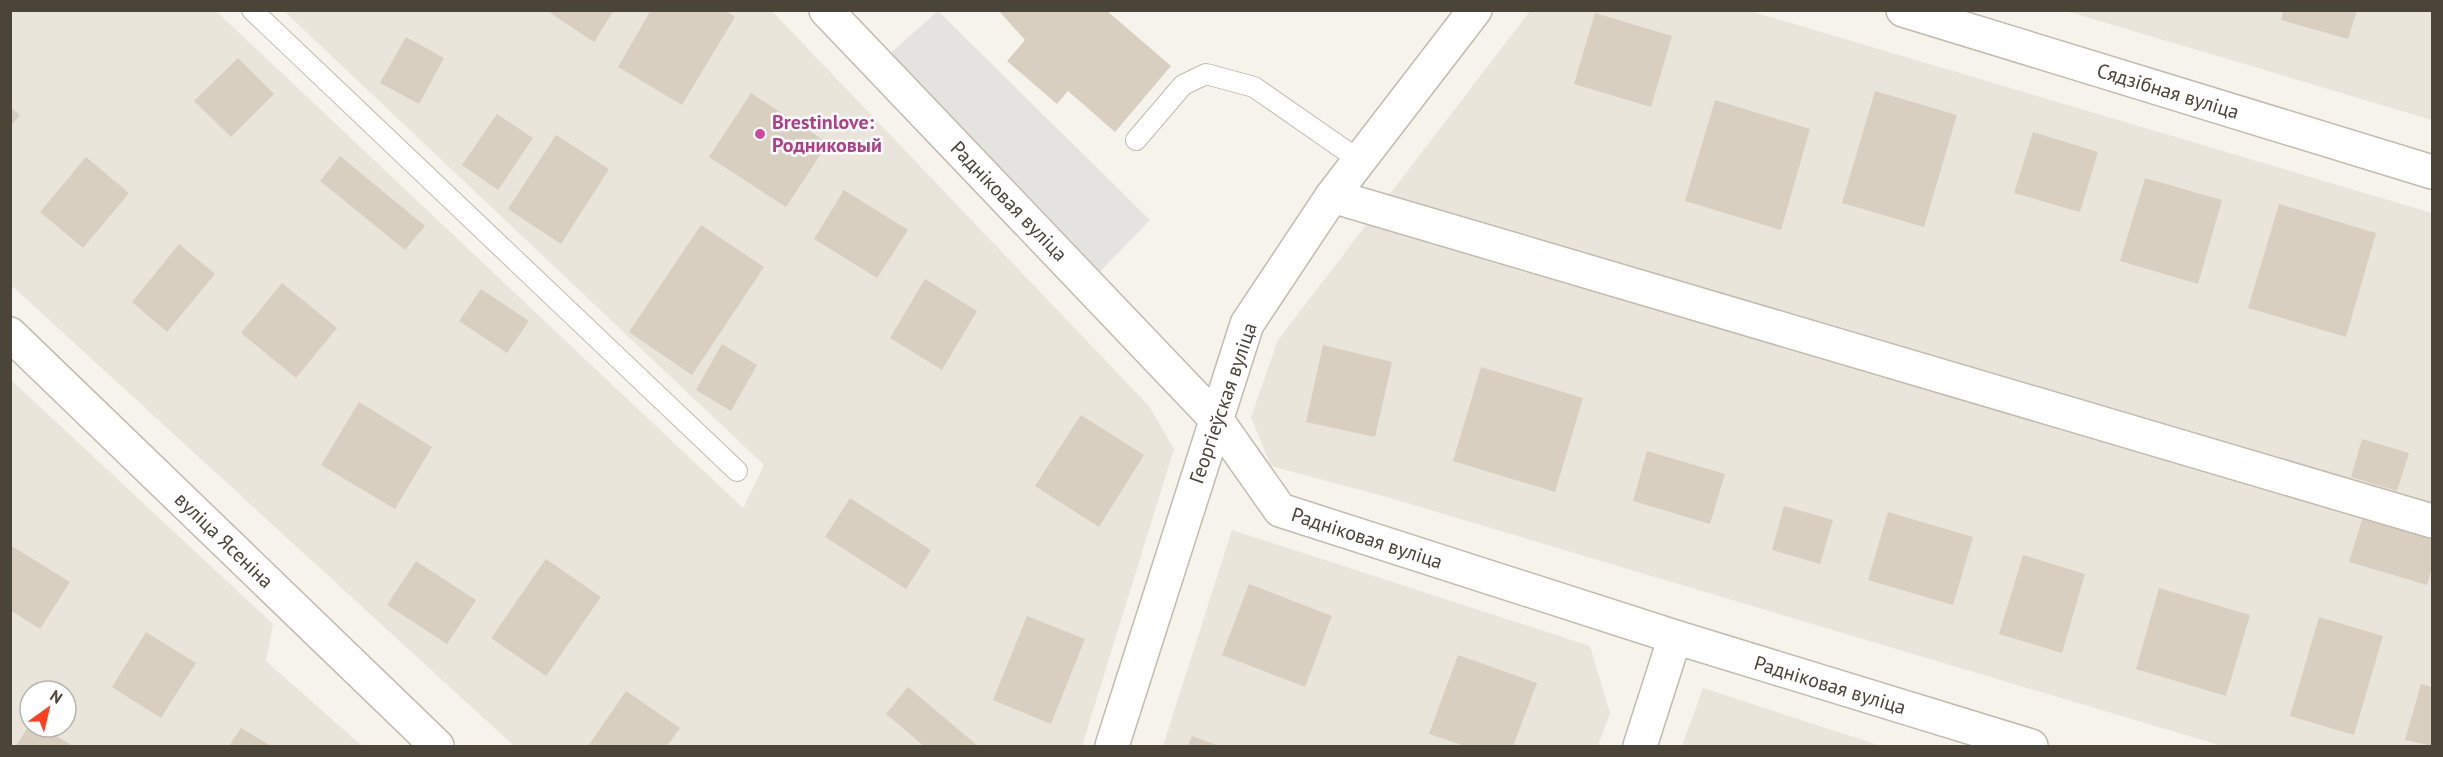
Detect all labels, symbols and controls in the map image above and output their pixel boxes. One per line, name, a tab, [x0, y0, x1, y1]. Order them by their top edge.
street label: Сядзібная вуліца	[2094, 57, 2242, 125]
place label: Brestinlove: Родниковый	[772, 109, 882, 158]
marker: Brestinlove: Родниковый	[753, 127, 767, 141]
street label: Радніковая вуліца	[945, 135, 1073, 267]
street label: Георгіеўская вуліца	[1183, 319, 1263, 487]
street label: вуліца Ясеніна	[169, 486, 279, 594]
street label: Радніковая вуліца	[1288, 501, 1446, 575]
street label: Радніковая вуліца	[1751, 650, 1909, 720]
north arrow	[18, 679, 78, 739]
text: N	[46, 685, 66, 708]

